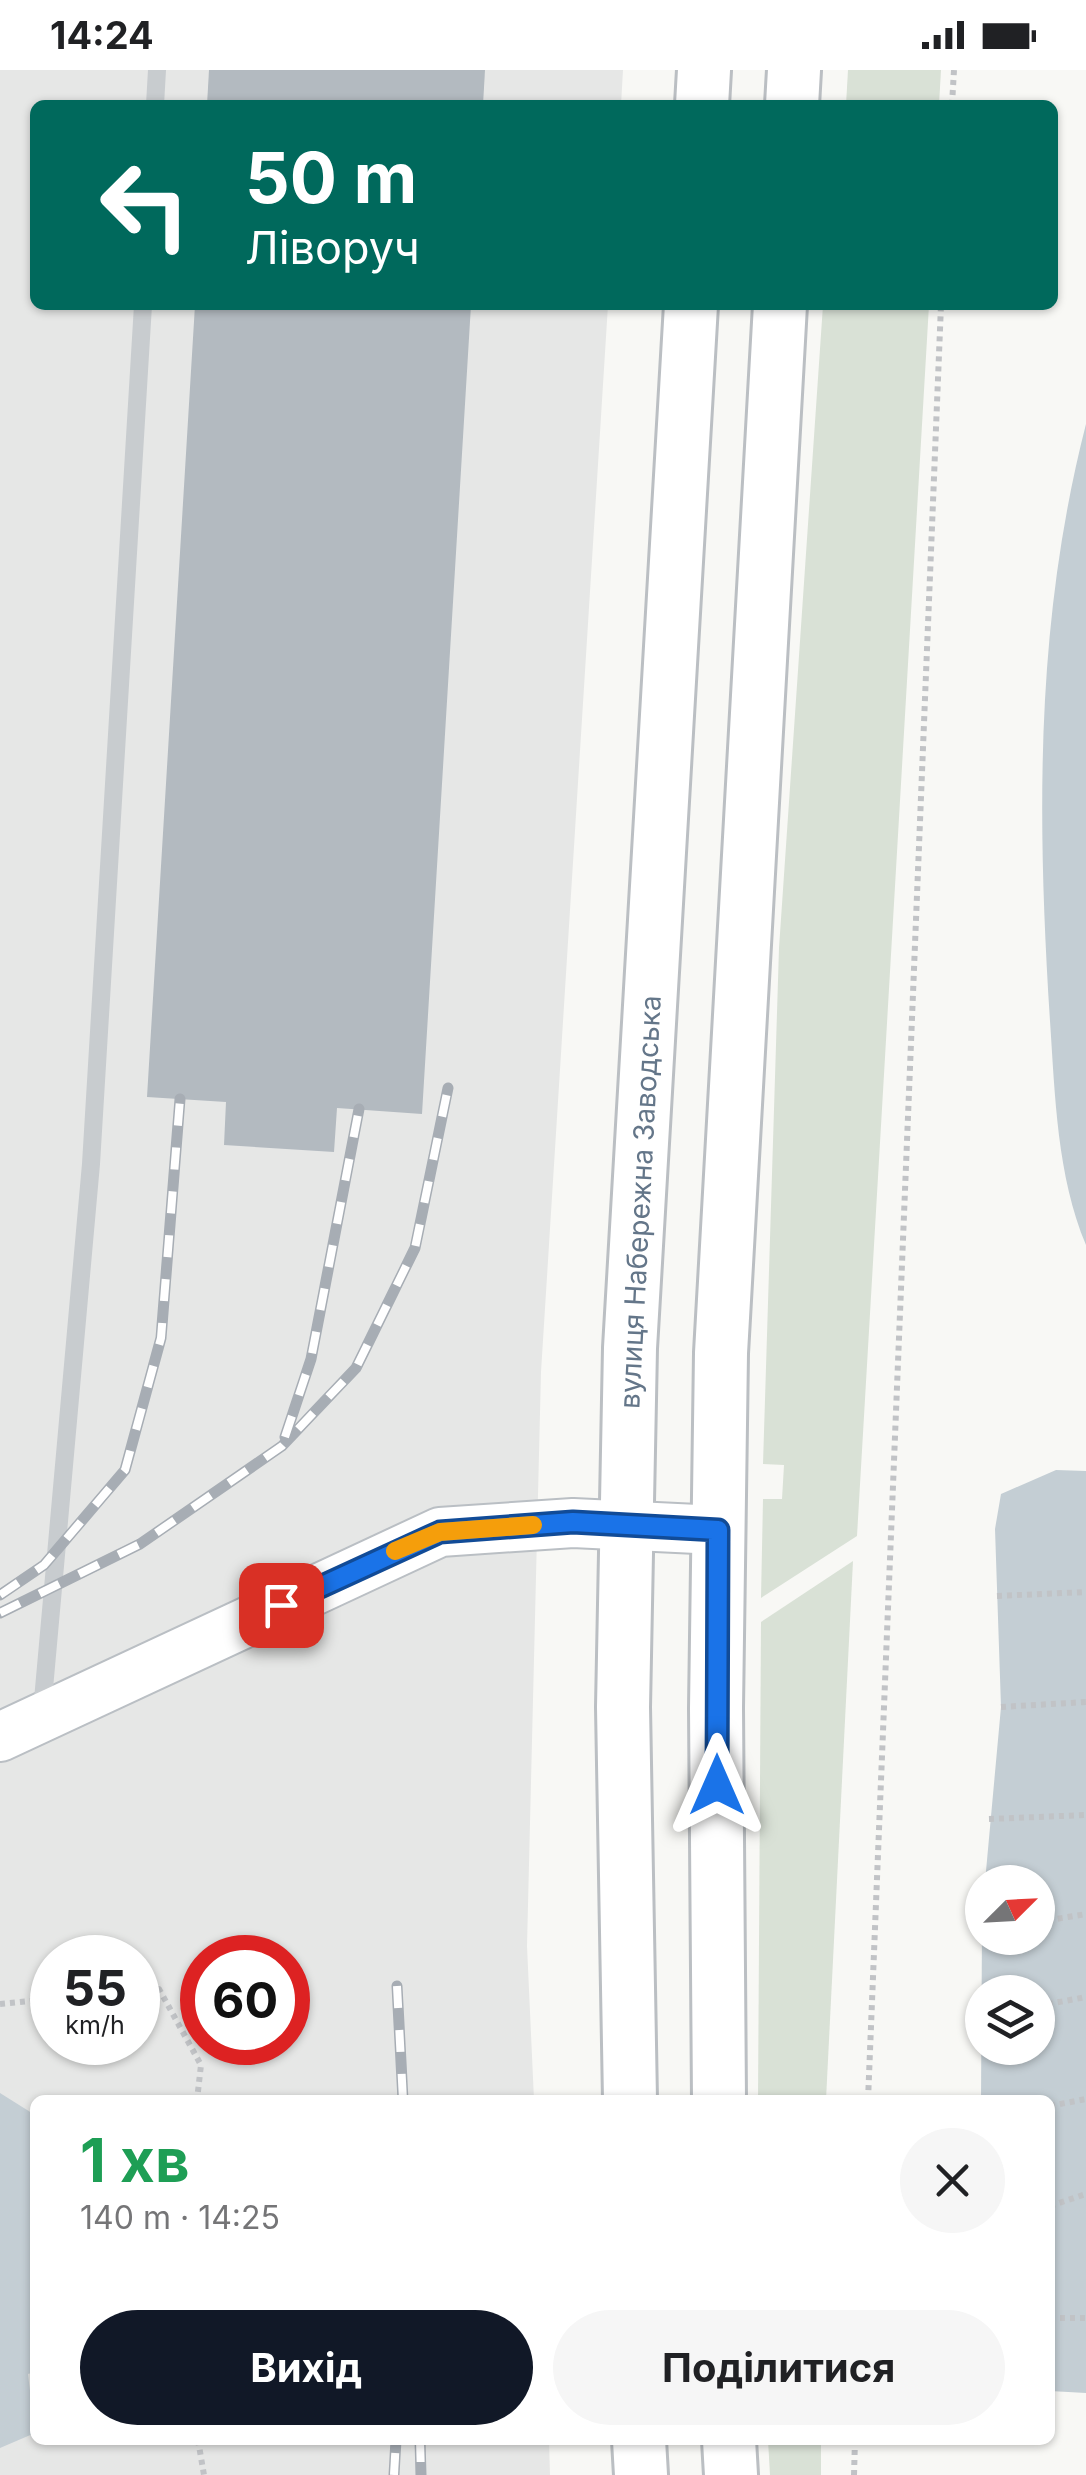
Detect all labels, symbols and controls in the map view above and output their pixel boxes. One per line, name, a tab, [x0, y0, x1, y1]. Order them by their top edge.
text: 14:24	[50, 12, 154, 58]
text: 50 m	[245, 135, 417, 220]
icon: left	[80, 140, 210, 270]
text: Ліворуч	[245, 220, 420, 275]
street label: вулиця Набережна Заводська	[612, 994, 668, 1410]
pin	[239, 1563, 324, 1648]
icon: arrive	[254, 1578, 309, 1633]
position arrow	[665, 1733, 769, 1837]
north arrow	[965, 1865, 1055, 1955]
map controls	[965, 1865, 1055, 2065]
speed limit sign: 60	[180, 1935, 310, 2065]
text: 55	[63, 1958, 127, 2018]
button: layers	[965, 1975, 1055, 2065]
text: km/h	[65, 2010, 125, 2040]
text: 1 хв	[80, 2124, 189, 2196]
button: close	[900, 2128, 1005, 2233]
text: 140 m · 14:25	[80, 2198, 280, 2237]
button: Вихід	[80, 2310, 533, 2425]
button: Поділитися	[553, 2310, 1005, 2425]

